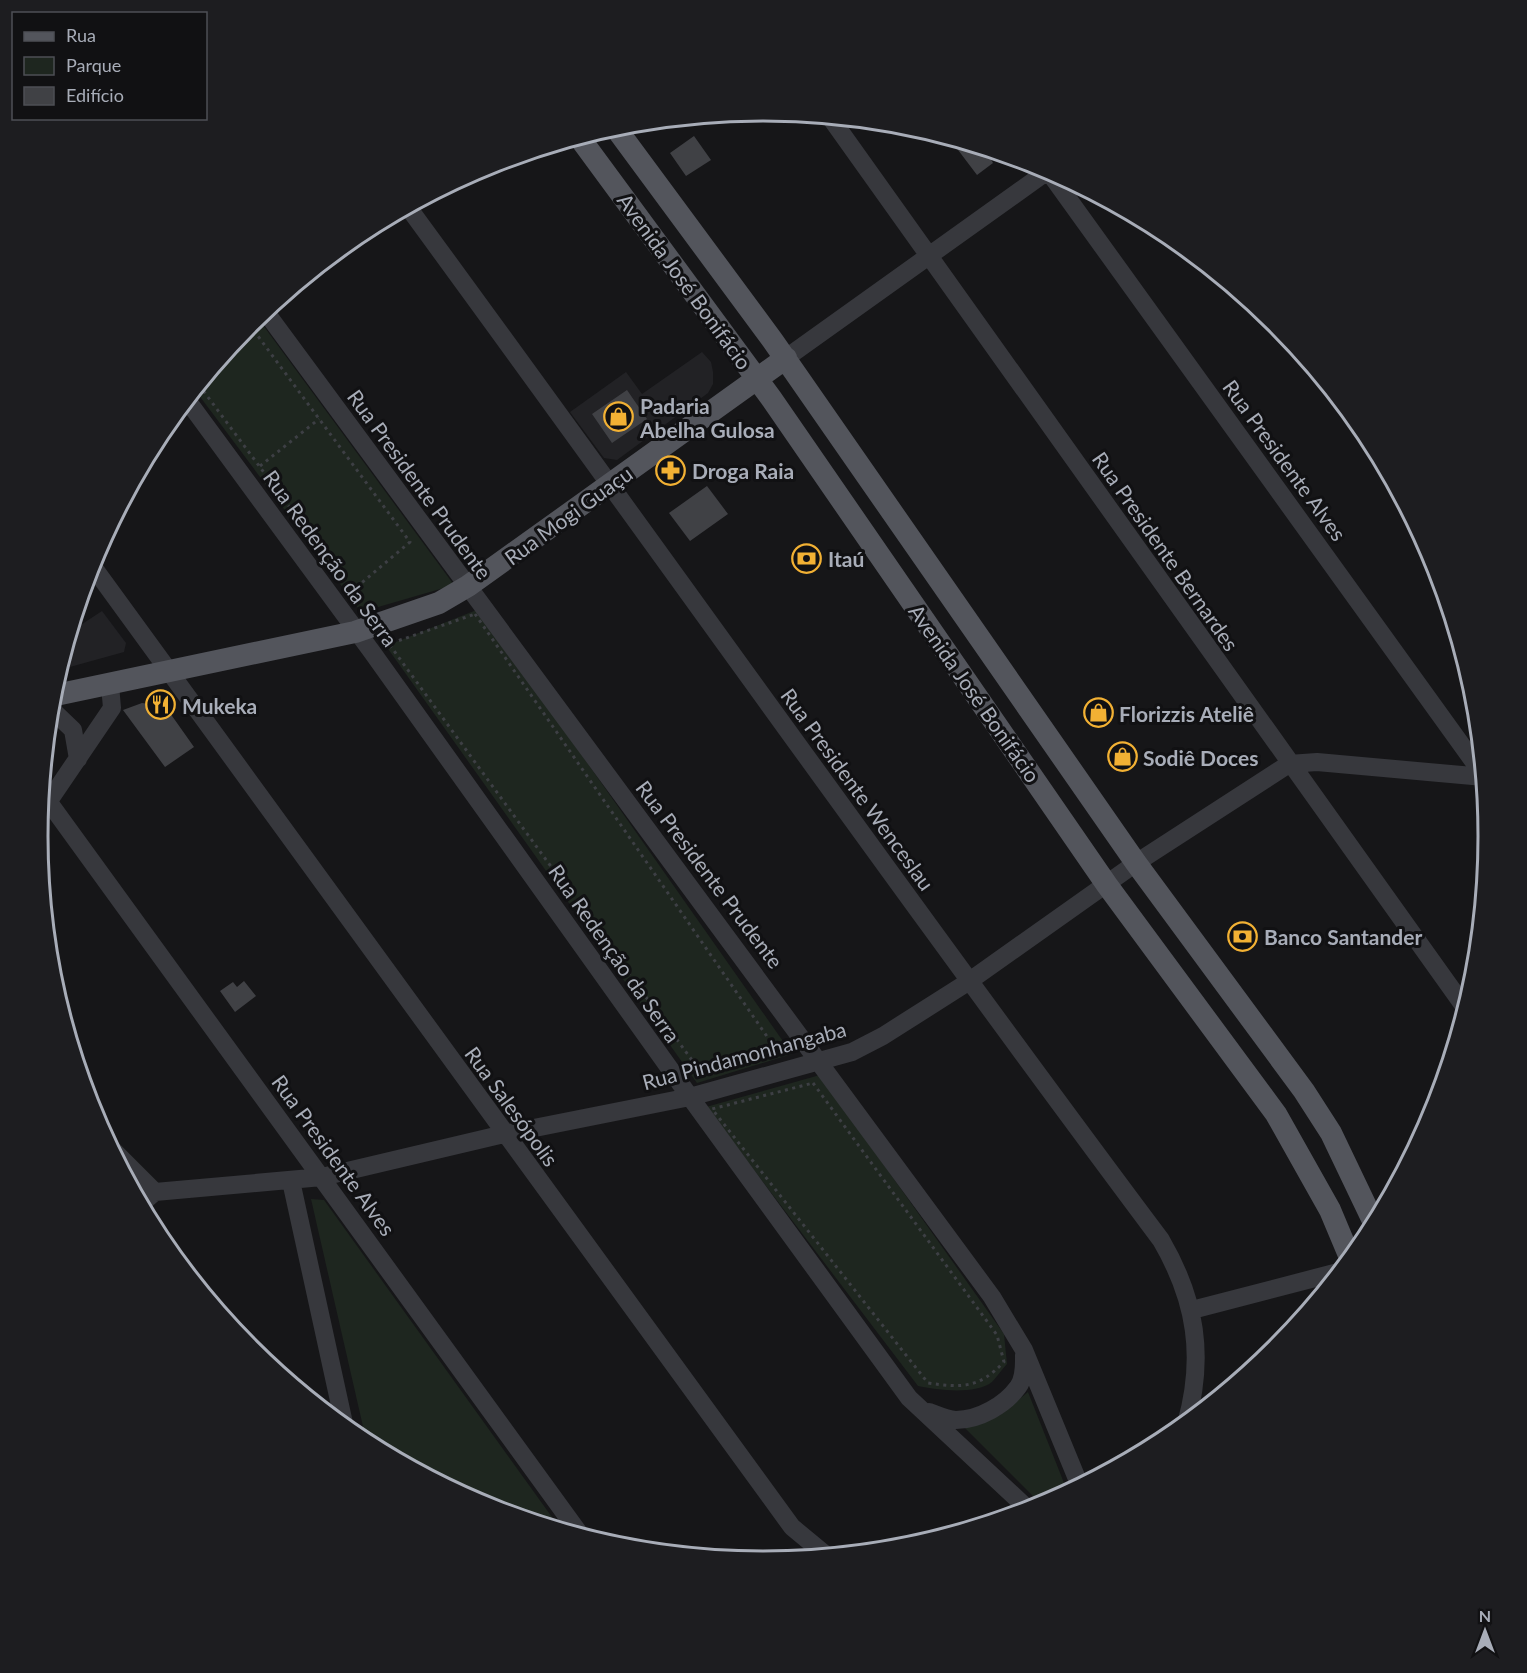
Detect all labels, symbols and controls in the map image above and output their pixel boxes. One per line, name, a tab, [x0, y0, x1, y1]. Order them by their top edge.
legend	[12, 12, 207, 120]
text: Rua	[66, 24, 96, 46]
text: Parque	[66, 54, 121, 76]
text: Edifício	[66, 84, 124, 106]
street label: Avenida José Bonifácio	[613, 188, 757, 374]
street label: Rua Presidente Alves	[1218, 375, 1352, 545]
street label: Rua Presidente Prudente	[343, 384, 497, 584]
place label: Padaria Abelha Gulosa	[639, 393, 775, 442]
shop icon: Padaria Abelha Gulosa	[603, 401, 635, 433]
street label: Rua Presidente Bernardes	[1088, 447, 1244, 655]
pharmacy icon: Droga Raia	[655, 454, 687, 486]
place label: Droga Raia	[692, 458, 794, 483]
street label: Rua Mogi Guaçu	[499, 460, 637, 570]
street label: Rua Redenção da Serra	[259, 465, 403, 651]
bank icon: Itaú	[791, 542, 823, 574]
place label: Itaú	[828, 546, 864, 571]
street label: Avenida José Bonifácio	[904, 599, 1046, 787]
street label: Rua Presidente Wenceslau	[776, 683, 940, 895]
restaurant icon: Mukeka	[145, 689, 177, 721]
place label: Mukeka	[182, 693, 257, 718]
shop icon: Florizzis Ateliê	[1082, 697, 1114, 729]
place label: Florizzis Ateliê	[1119, 701, 1254, 726]
shop icon: Sodiê Doces	[1106, 741, 1138, 773]
place label: Sodiê Doces	[1143, 745, 1258, 770]
street label: Rua Presidente Prudente	[631, 775, 789, 973]
street label: Rua Redenção da Serra	[544, 859, 686, 1047]
bank icon: Banco Santander	[1227, 920, 1259, 952]
place label: Banco Santander	[1264, 924, 1422, 949]
street label: Rua Pindamonhangaba	[639, 1016, 849, 1094]
street label: Rua Salesópolis	[460, 1041, 564, 1171]
street label: Rua Presidente Alves	[267, 1070, 401, 1240]
north arrow	[1455, 1601, 1515, 1661]
text: N	[1479, 1606, 1491, 1625]

